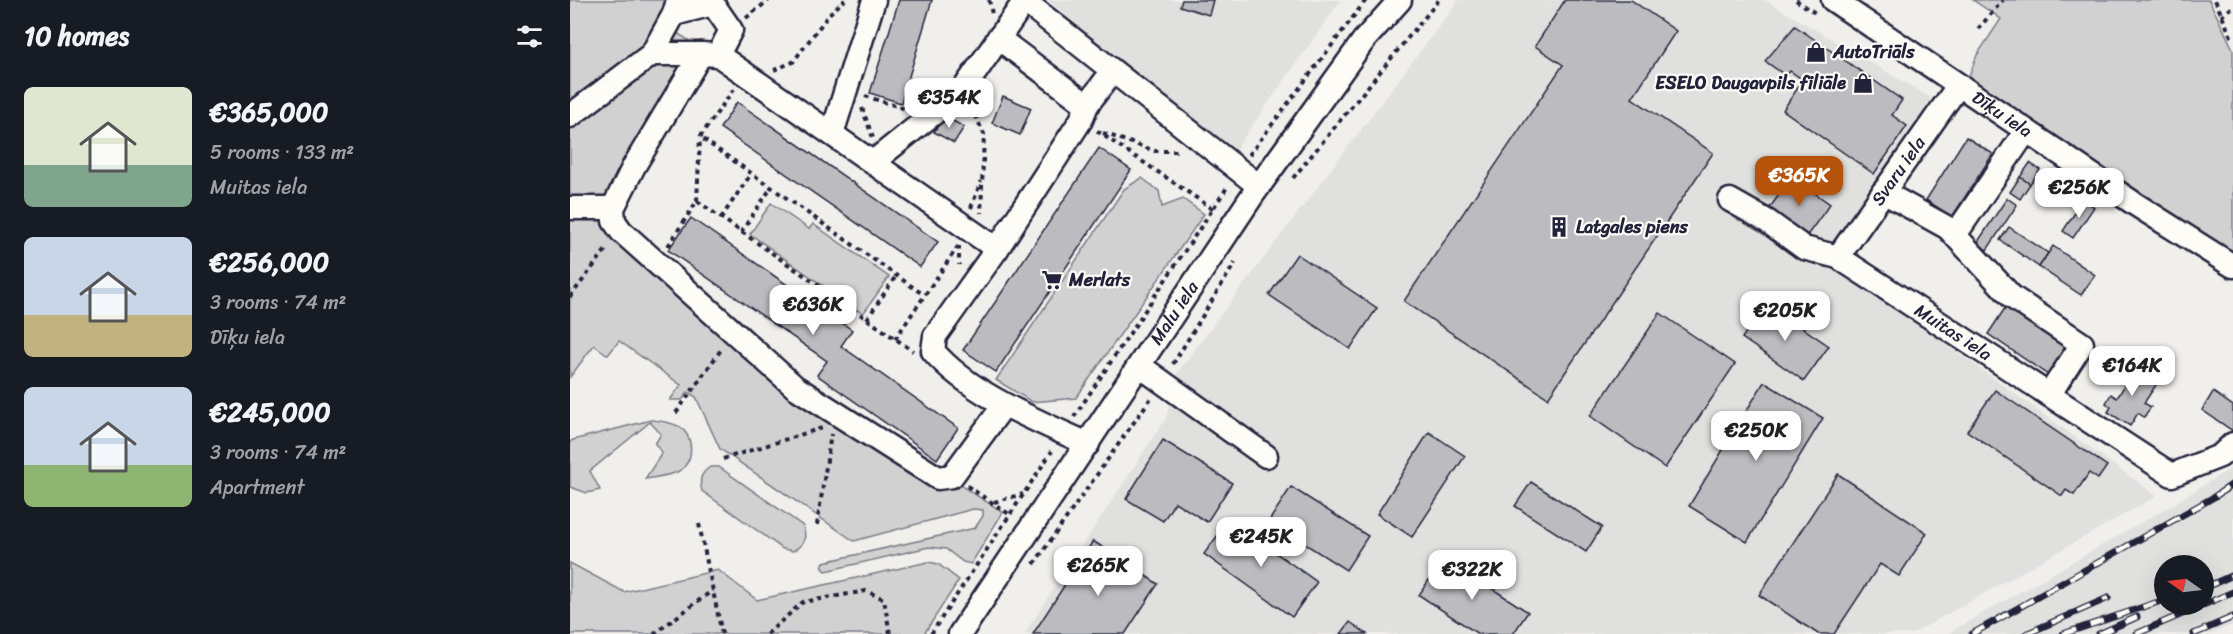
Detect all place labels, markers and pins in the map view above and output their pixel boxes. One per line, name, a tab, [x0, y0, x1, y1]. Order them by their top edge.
place label: AutoTriāls	[1832, 36, 1915, 68]
shop icon: AutoTriāls	[1804, 40, 1828, 64]
place label: ESELO Daugavpils filiāle	[1655, 67, 1846, 99]
shop icon: ESELO Daugavpils filiāle	[1851, 71, 1875, 95]
pin: €354K	[907, 78, 991, 129]
pin: €365K	[1757, 156, 1841, 207]
pin: €256K	[2037, 168, 2121, 219]
place label: Latgales piens	[1576, 211, 1689, 243]
building icon: Latgales piens	[1547, 215, 1571, 239]
place label: Merlats	[1068, 264, 1131, 296]
supermarket icon: Merlats	[1040, 268, 1064, 292]
pin: €636K	[771, 285, 855, 336]
pin: €205K	[1743, 291, 1827, 342]
pin: €164K	[2090, 346, 2174, 397]
pin: €250K	[1714, 411, 1798, 462]
pin: €245K	[1219, 517, 1303, 568]
pin: €265K	[1056, 546, 1140, 597]
pin: €322K	[1430, 550, 1514, 601]

